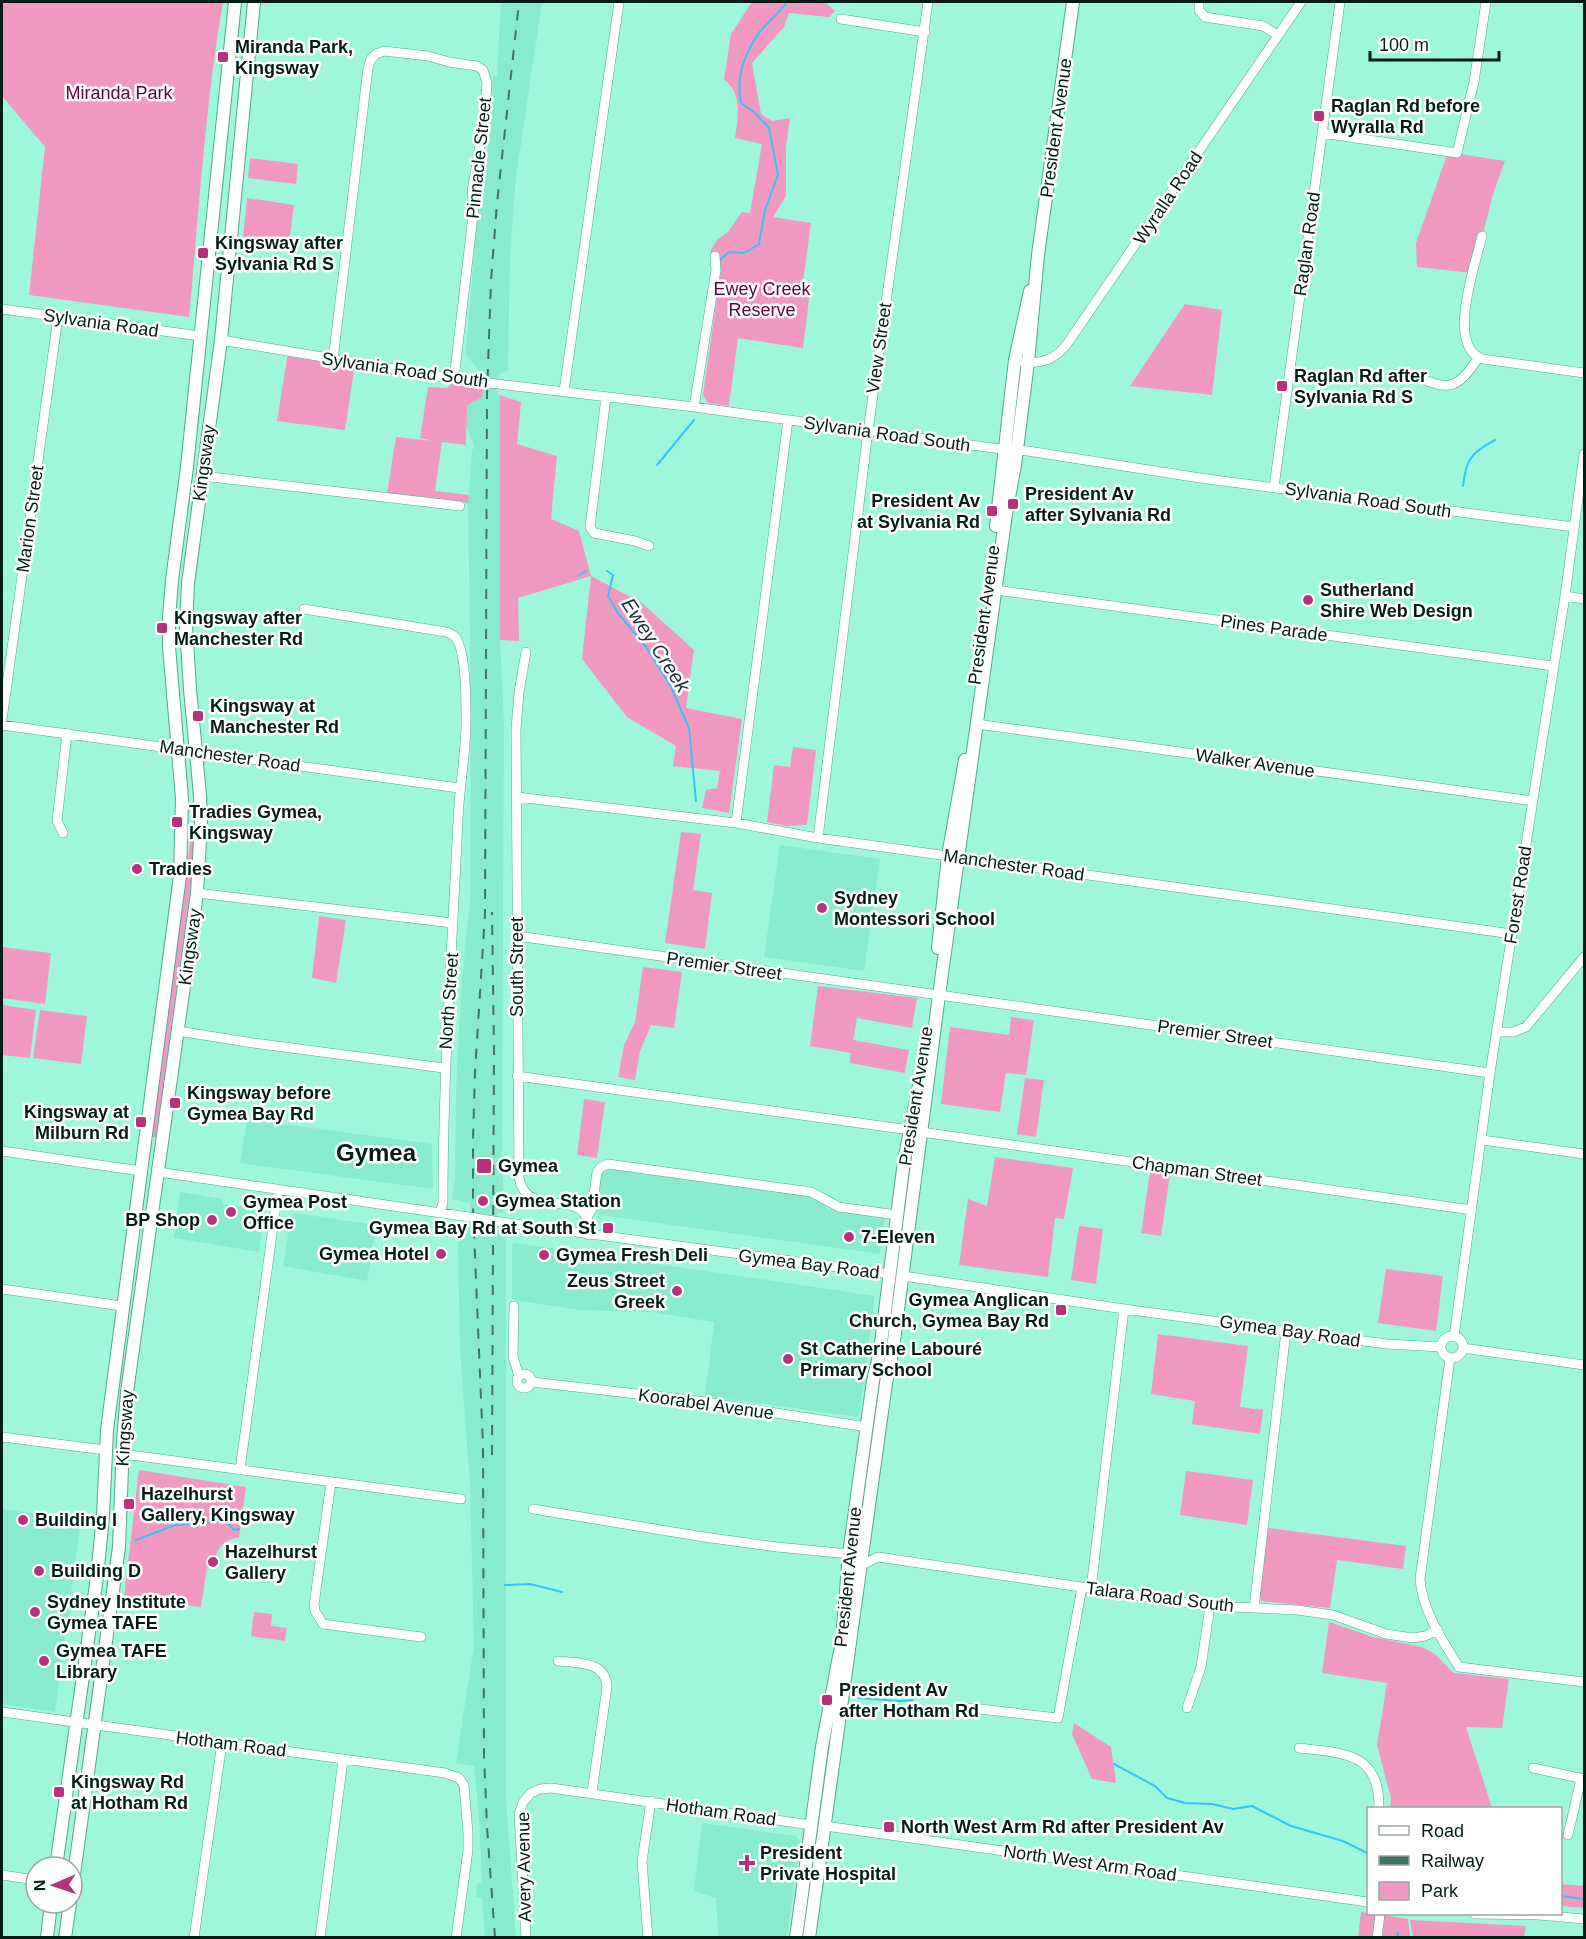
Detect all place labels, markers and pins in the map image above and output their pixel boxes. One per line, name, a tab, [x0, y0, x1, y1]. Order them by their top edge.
place label: Miranda Park, Kingsway	[235, 37, 353, 78]
marker: Miranda Park, Kingsway	[216, 50, 230, 64]
place label: Raglan Rd before Wyralla Rd	[1331, 96, 1480, 137]
marker: Raglan Rd before Wyralla Rd	[1312, 109, 1326, 123]
place label: Kingsway after Sylvania Rd S	[215, 233, 343, 274]
marker: Kingsway after Sylvania Rd S	[196, 246, 210, 260]
place label: Raglan Rd after Sylvania Rd S	[1294, 366, 1427, 407]
marker: Raglan Rd after Sylvania Rd S	[1275, 379, 1289, 393]
place label: President Av after Sylvania Rd	[1025, 484, 1171, 525]
place label: President Av at Sylvania Rd	[857, 491, 980, 532]
marker: President Av after Sylvania Rd	[1006, 497, 1020, 511]
marker: President Av at Sylvania Rd	[985, 504, 999, 518]
place label: Sutherland Shire Web Design	[1320, 580, 1473, 621]
marker: Sutherland Shire Web Design	[1301, 593, 1315, 607]
place label: Kingsway after Manchester Rd	[174, 608, 303, 649]
marker: Kingsway after Manchester Rd	[155, 621, 169, 635]
place label: Kingsway at Manchester Rd	[210, 696, 339, 737]
marker: Kingsway at Manchester Rd	[191, 709, 205, 723]
place label: Tradies Gymea, Kingsway	[189, 802, 322, 843]
marker: Tradies Gymea, Kingsway	[170, 815, 184, 829]
place label: Tradies	[149, 859, 212, 879]
marker: Tradies	[130, 862, 144, 876]
place label: Sydney Montessori School	[834, 888, 995, 929]
marker: Sydney Montessori School	[815, 901, 829, 915]
place label: Kingsway before Gymea Bay Rd	[187, 1083, 331, 1124]
marker: Kingsway before Gymea Bay Rd	[168, 1096, 182, 1110]
place label: Kingsway at Milburn Rd	[24, 1102, 129, 1143]
marker: Kingsway at Milburn Rd	[134, 1115, 148, 1129]
place label: Gymea	[498, 1156, 559, 1176]
marker: Gymea	[475, 1157, 493, 1175]
place label: Gymea Station	[495, 1191, 621, 1211]
place label: Gymea Post Office	[243, 1192, 347, 1233]
marker: Gymea Station	[476, 1194, 490, 1208]
marker: Gymea Post Office	[224, 1205, 238, 1219]
place label: BP Shop	[125, 1210, 200, 1230]
marker: BP Shop	[205, 1213, 219, 1227]
place label: Gymea Bay Rd at South St	[369, 1218, 596, 1238]
marker: Gymea Bay Rd at South St	[601, 1221, 615, 1235]
place label: 7-Eleven	[861, 1227, 935, 1247]
marker: 7-Eleven	[842, 1230, 856, 1244]
place label: Gymea Hotel	[319, 1244, 429, 1264]
place label: Gymea Fresh Deli	[556, 1245, 708, 1265]
marker: Gymea Hotel	[434, 1247, 448, 1261]
marker: Gymea Fresh Deli	[537, 1248, 551, 1262]
place label: Zeus Street Greek	[567, 1271, 666, 1312]
marker: Zeus Street Greek	[670, 1284, 684, 1298]
place label: Gymea Anglican Church, Gymea Bay Rd	[849, 1290, 1049, 1331]
marker: Gymea Anglican Church, Gymea Bay Rd	[1054, 1303, 1068, 1317]
place label: St Catherine Labouré Primary School	[800, 1339, 982, 1380]
marker: St Catherine Labouré Primary School	[781, 1352, 795, 1366]
place label: Hazelhurst Gallery, Kingsway	[141, 1484, 295, 1525]
marker: Hazelhurst Gallery, Kingsway	[122, 1497, 136, 1511]
place label: Building I	[35, 1510, 117, 1530]
marker: Building I	[16, 1513, 30, 1527]
place label: Hazelhurst Gallery	[225, 1542, 317, 1583]
marker: Hazelhurst Gallery	[206, 1555, 220, 1569]
place label: Building D	[51, 1561, 141, 1581]
marker: Building D	[32, 1564, 46, 1578]
place label: Sydney Institute Gymea TAFE	[47, 1592, 186, 1633]
marker: Sydney Institute Gymea TAFE	[28, 1605, 42, 1619]
place label: Gymea TAFE Library	[56, 1641, 167, 1682]
marker: Gymea TAFE Library	[37, 1654, 51, 1668]
place label: President Av after Hotham Rd	[839, 1680, 979, 1721]
marker: President Av after Hotham Rd	[820, 1693, 834, 1707]
place label: Kingsway Rd at Hotham Rd	[71, 1772, 188, 1813]
marker: Kingsway Rd at Hotham Rd	[52, 1785, 66, 1799]
place label: North West Arm Rd after President Av	[901, 1817, 1224, 1837]
marker: North West Arm Rd after President Av	[882, 1820, 896, 1834]
place label: President Private Hospital	[760, 1843, 896, 1884]
marker: President Private Hospital	[738, 1854, 756, 1872]

